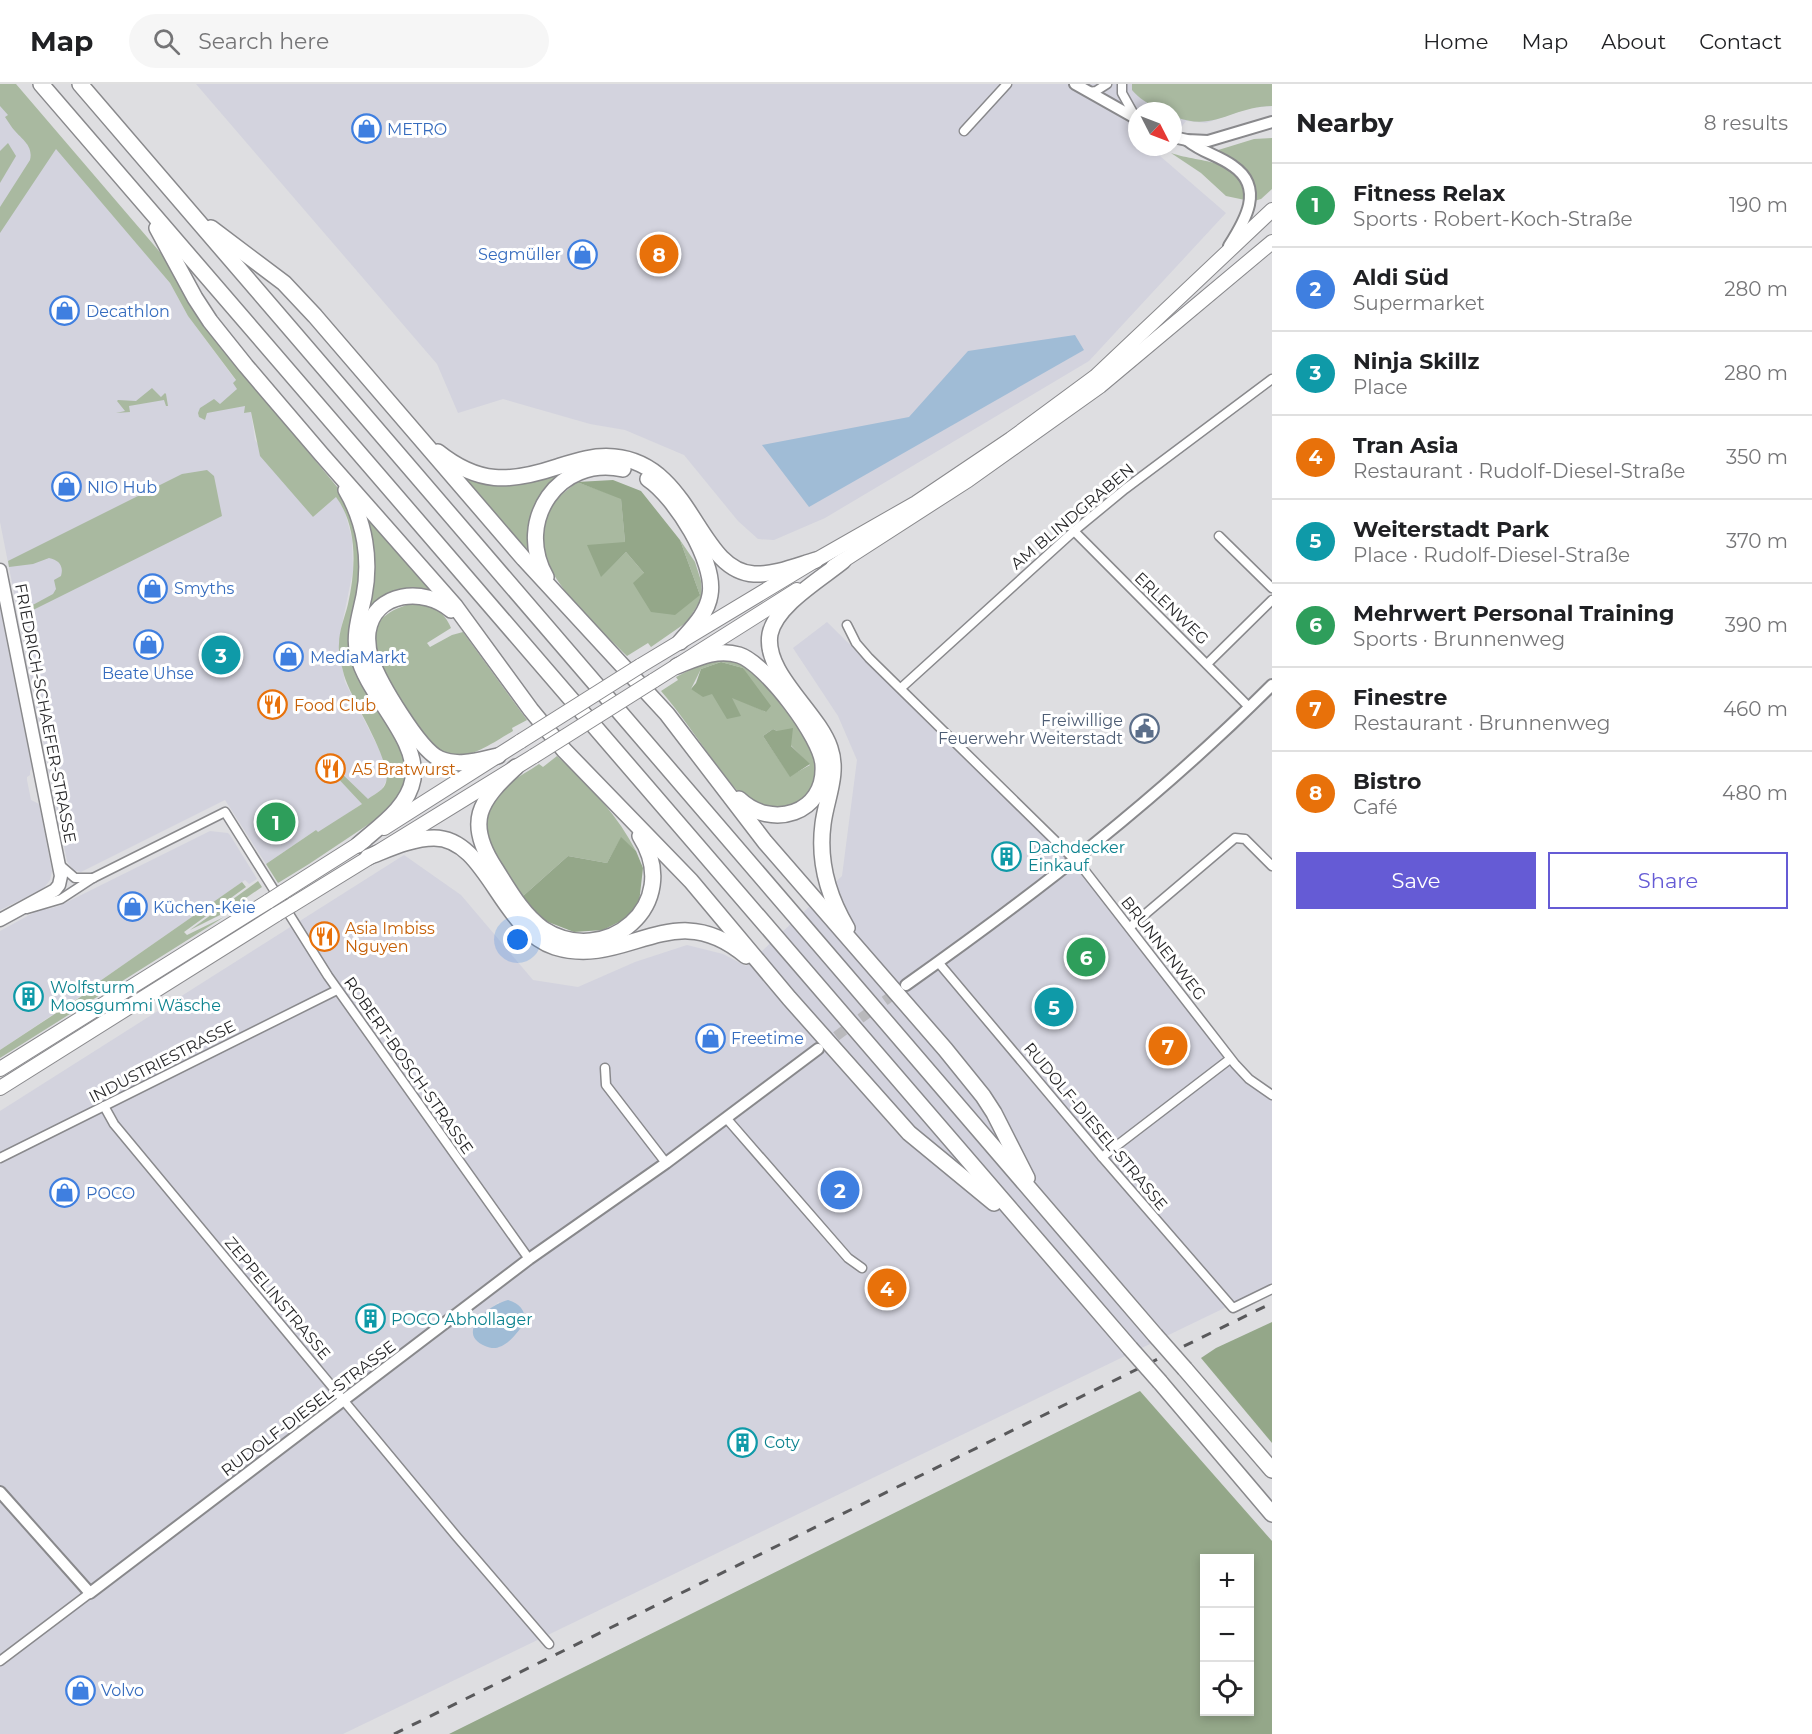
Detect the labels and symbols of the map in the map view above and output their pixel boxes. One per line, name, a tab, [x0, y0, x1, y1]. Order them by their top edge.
north arrow	[1128, 102, 1182, 156]
shop icon: METRO	[350, 113, 382, 145]
place label: METRO	[387, 120, 447, 139]
pin: 8	[640, 232, 678, 276]
shop icon: Segmüller	[566, 238, 598, 270]
place label: Segmüller	[478, 245, 561, 264]
shop icon: Decathlon	[49, 295, 81, 327]
place label: Decathlon	[86, 302, 170, 321]
street label: AM BLINDGRABEN	[1007, 459, 1138, 573]
shop icon: NIO Hub	[50, 471, 82, 503]
place label: NIO Hub	[87, 478, 157, 497]
street label: ERLENWEG	[1131, 568, 1213, 648]
shop icon: Smyths	[137, 572, 169, 604]
place label: Smyths	[174, 579, 235, 598]
street label: FRIEDRICH-SCHAEFER-STRASSE	[11, 582, 80, 844]
shop icon: Beate Uhse	[132, 629, 164, 661]
pin: 3	[202, 632, 240, 678]
shop icon: MediaMarkt	[273, 641, 305, 673]
place label: MediaMarkt	[310, 648, 407, 667]
place label: Beate Uhse	[102, 664, 194, 683]
restaurant icon: Food Club	[257, 689, 289, 721]
place label: Food Club	[294, 696, 376, 715]
place label: Freiwillige Feuerwehr Weiterstadt	[938, 711, 1123, 748]
public building icon: Freiwillige Feuerwehr Weiterstadt	[1128, 713, 1160, 745]
restaurant icon: A5 Bratwurst	[315, 753, 347, 785]
place label: A5 Bratwurst	[352, 760, 456, 779]
pin: 1	[256, 800, 296, 844]
place label: Dachdecker Einkauf	[1028, 838, 1125, 875]
building icon: Dachdecker Einkauf	[991, 840, 1023, 872]
shop icon: Küchen-Keie	[116, 891, 148, 923]
street label: BRUNNENWEG	[1117, 893, 1210, 1004]
place label: Küchen-Keie	[153, 898, 256, 917]
place label: Asia Imbiss Nguyen	[345, 919, 435, 956]
restaurant icon: Asia Imbiss Nguyen	[308, 921, 340, 953]
your location	[503, 925, 532, 954]
pin: 6	[1066, 934, 1106, 980]
street label: ROBERT-BOSCH-STRASSE	[340, 973, 477, 1157]
place label: Wolfsturm Moosgummi Wäsche	[50, 978, 221, 1015]
building icon: Wolfsturm Moosgummi Wäsche	[13, 980, 45, 1012]
pin: 5	[1034, 984, 1074, 1030]
street label: INDUSTRIESTRASSE	[86, 1016, 239, 1107]
shop icon: Freetime	[694, 1022, 726, 1054]
pin: 7	[1148, 1024, 1188, 1068]
place label: Freetime	[731, 1029, 804, 1048]
street label: RUDOLF-DIESEL-STRASSE	[1020, 1039, 1171, 1214]
pin: 2	[820, 1168, 860, 1212]
shop icon: POCO	[49, 1177, 81, 1209]
place label: POCO	[86, 1184, 135, 1203]
street label: ZEPPELINSTRASSE	[221, 1233, 334, 1363]
pin: 4	[868, 1266, 906, 1310]
building icon: POCO Abhollager	[354, 1303, 386, 1335]
place label: POCO Abhollager	[391, 1310, 533, 1329]
street label: RUDOLF-DIESEL-STRASSE	[217, 1337, 399, 1480]
building icon: Coty	[727, 1426, 759, 1458]
place label: Coty	[764, 1433, 800, 1452]
shop icon: Volvo	[64, 1674, 96, 1706]
place label: Volvo	[101, 1681, 144, 1700]

